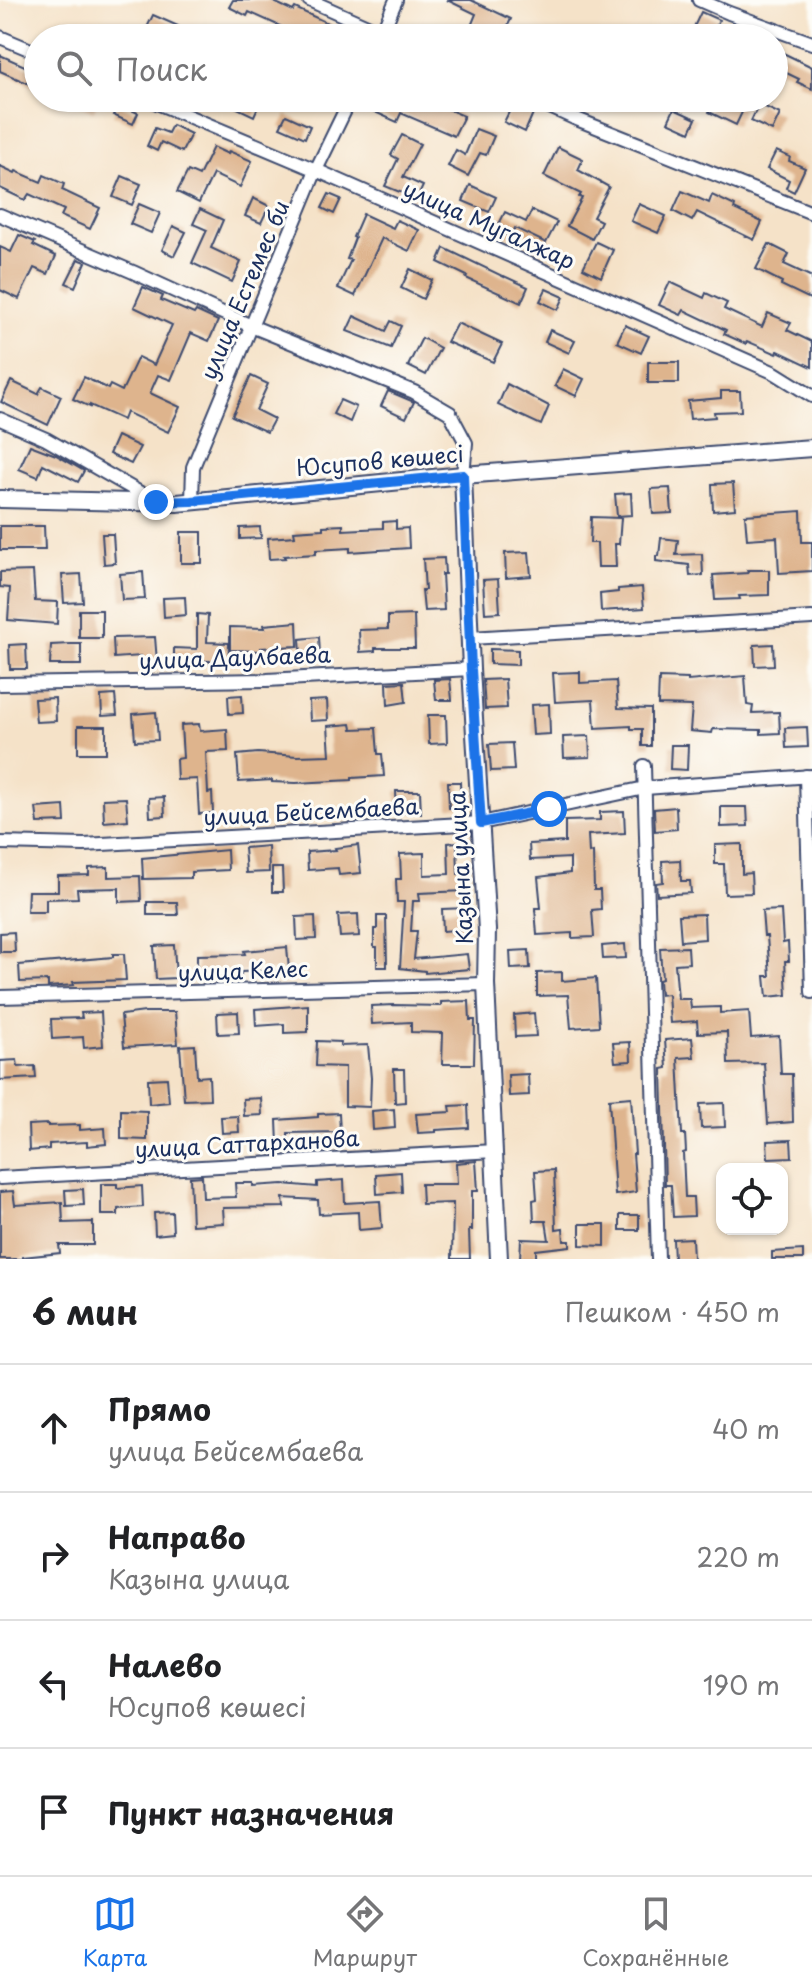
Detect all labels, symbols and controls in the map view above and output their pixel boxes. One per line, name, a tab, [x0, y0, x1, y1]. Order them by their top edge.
search box	[24, 24, 788, 112]
icon: search	[52, 46, 96, 90]
text: Поиск	[116, 46, 207, 91]
street label: улица Мугалжар	[398, 171, 581, 276]
street label: улица Естемес би	[191, 195, 296, 384]
street label: Юсупов көшесі	[295, 436, 465, 483]
route end	[138, 484, 174, 520]
street label: улица Даулбаева	[138, 637, 332, 676]
street label: улица Бейсембаева	[202, 788, 420, 833]
street label: Казына улица	[439, 790, 480, 946]
route start	[531, 791, 567, 827]
street label: улица Келес	[177, 951, 309, 988]
street label: улица Саттарханова	[134, 1120, 360, 1165]
map controls	[716, 1163, 788, 1235]
button: locate	[716, 1163, 788, 1235]
text: 6 мин	[32, 1285, 138, 1337]
text: Пешком · 450 m	[565, 1292, 780, 1331]
text: Прямо	[108, 1386, 211, 1431]
icon: ahead	[32, 1406, 76, 1450]
text: 40 m	[712, 1409, 780, 1448]
text: улица Бейсембаева	[108, 1431, 363, 1470]
text: Направо	[108, 1514, 246, 1559]
icon: right	[32, 1534, 76, 1578]
text: 220 m	[696, 1537, 780, 1576]
text: Казына улица	[108, 1559, 289, 1598]
text: Налево	[108, 1642, 222, 1687]
icon: left	[32, 1662, 76, 1706]
text: 190 m	[703, 1665, 780, 1704]
text: Юсупов көшесі	[108, 1687, 306, 1726]
icon: arrive	[32, 1790, 76, 1834]
text: Пункт назначения	[108, 1790, 394, 1835]
tab: Карта	[83, 1892, 147, 1973]
tab: Маршрут	[313, 1892, 417, 1973]
tab: Сохранённые	[582, 1892, 729, 1973]

